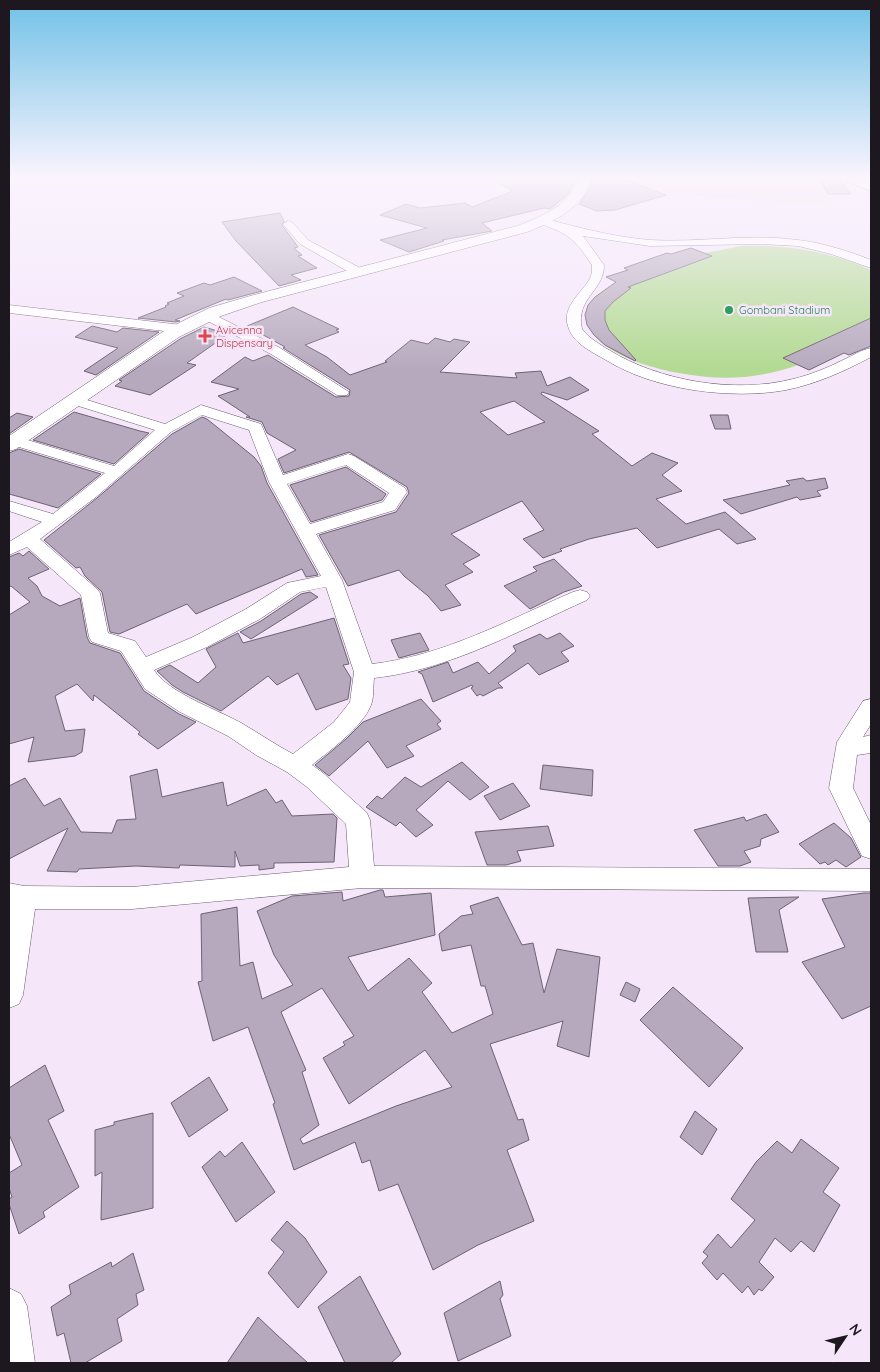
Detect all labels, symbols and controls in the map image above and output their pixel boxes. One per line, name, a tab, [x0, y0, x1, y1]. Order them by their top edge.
place label: Gombani Stadium	[739, 303, 830, 317]
marker: Gombani Stadium	[723, 304, 735, 316]
place label: Avicenna Dispensary	[216, 323, 273, 350]
marker: Avicenna Dispensary	[198, 329, 212, 343]
north arrow	[820, 1312, 870, 1362]
text: N	[845, 1320, 866, 1339]

